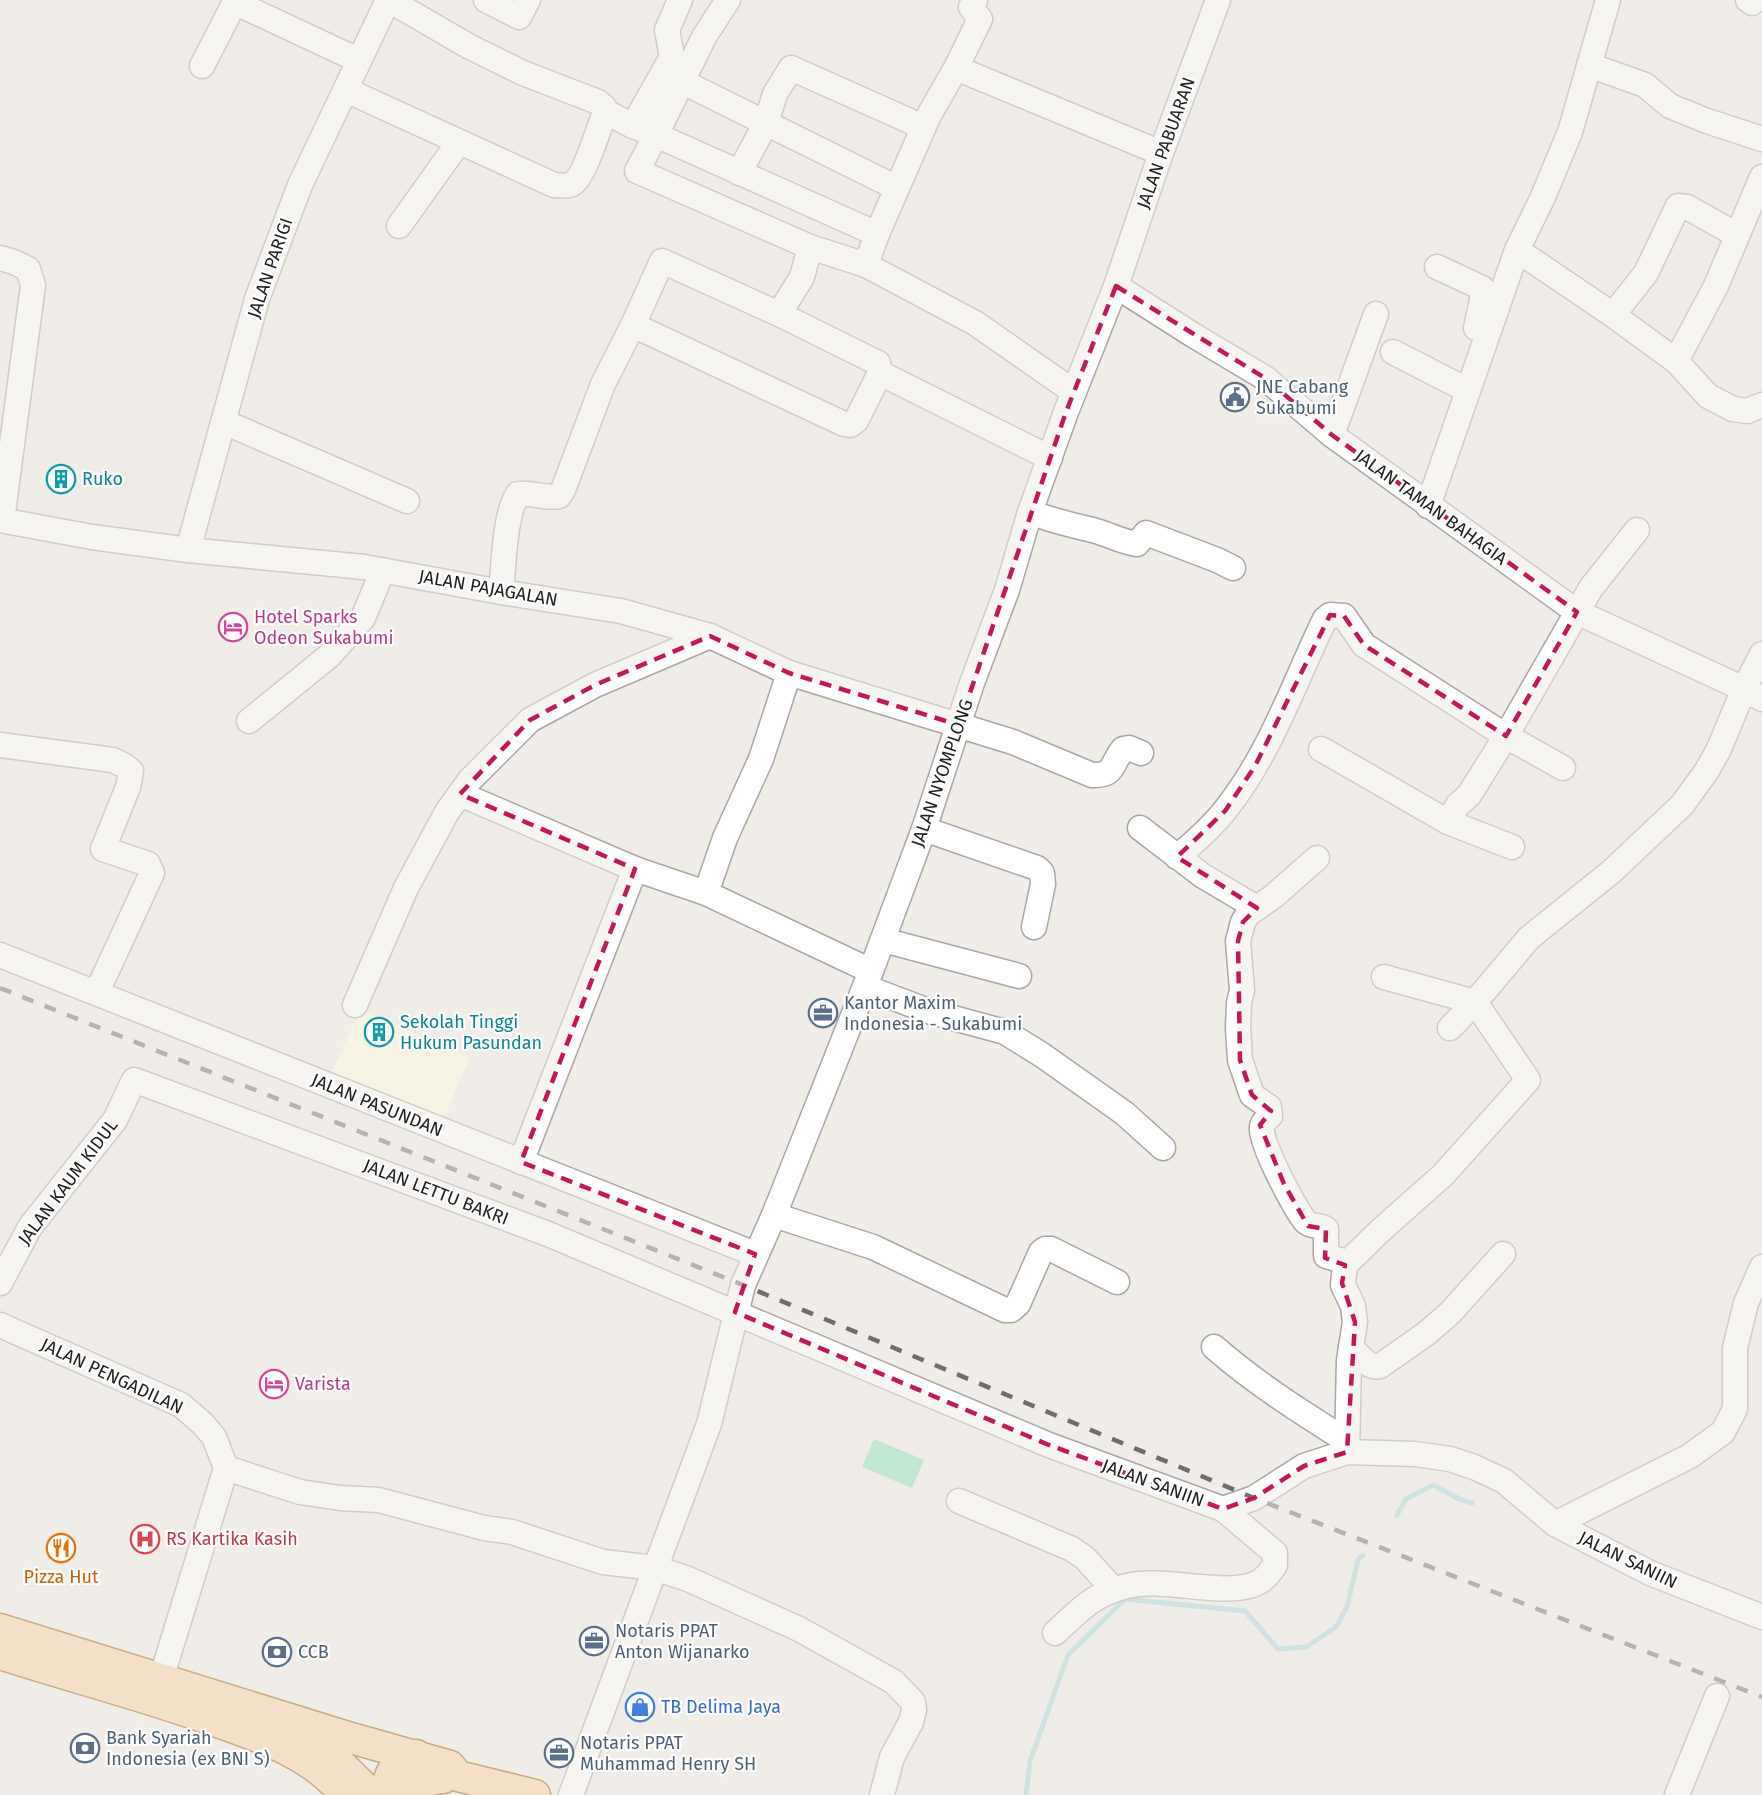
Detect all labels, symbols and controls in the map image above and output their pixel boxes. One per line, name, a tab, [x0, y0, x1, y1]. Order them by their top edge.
street label: JALAN PABUARAN	[1132, 74, 1200, 212]
street label: JALAN PARIGI	[243, 215, 297, 321]
place label: JNE Cabang Sukabumi	[1256, 376, 1349, 419]
public building icon: JNE Cabang Sukabumi	[1219, 381, 1251, 413]
street label: JALAN TAMAN BAHAGIA	[1351, 444, 1512, 570]
building icon: Ruko	[45, 463, 77, 495]
place label: Ruko	[82, 468, 123, 490]
street label: JALAN PAJAGALAN	[417, 565, 559, 611]
place label: Hotel Sparks Odeon Sukabumi	[254, 606, 394, 649]
hotel icon: Hotel Sparks Odeon Sukabumi	[217, 611, 249, 643]
street label: JALAN NYOMPLONG	[906, 696, 978, 850]
place label: Kantor Maxim Indonesia - Sukabumi	[844, 992, 1022, 1035]
office icon: Kantor Maxim Indonesia - Sukabumi	[807, 997, 839, 1029]
place label: Sekolah Tinggi Hukum Pasundan	[400, 1011, 542, 1054]
building icon: Sekolah Tinggi Hukum Pasundan	[363, 1016, 395, 1048]
street label: JALAN PASUNDAN	[308, 1069, 446, 1141]
street label: JALAN KAUM KIDUL	[13, 1115, 123, 1249]
street label: JALAN LETTU BAKRI	[360, 1154, 512, 1230]
street label: JALAN PENGADILAN	[37, 1333, 187, 1419]
hotel icon: Varista	[258, 1368, 290, 1400]
place label: Varista	[295, 1373, 351, 1395]
street label: JALAN SANIIN	[1099, 1454, 1207, 1512]
hospital icon: RS Kartika Kasih	[129, 1523, 161, 1555]
street label: JALAN SANIIN	[1575, 1527, 1681, 1593]
place label: RS Kartika Kasih	[166, 1528, 298, 1550]
restaurant icon: Pizza Hut	[45, 1532, 77, 1564]
place label: Pizza Hut	[24, 1566, 99, 1588]
place label: Notaris PPAT Anton Wijanarko	[615, 1620, 750, 1663]
office icon: Notaris PPAT Anton Wijanarko	[578, 1625, 610, 1657]
bank icon: CCB	[261, 1636, 293, 1668]
place label: CCB	[298, 1641, 329, 1663]
shop icon: TB Delima Jaya	[624, 1691, 656, 1723]
place label: TB Delima Jaya	[661, 1696, 781, 1718]
place label: Bank Syariah Indonesia (ex BNI S)	[106, 1727, 270, 1770]
bank icon: Bank Syariah Indonesia (ex BNI S)	[69, 1732, 101, 1764]
place label: Notaris PPAT Muhammad Henry SH	[580, 1732, 756, 1775]
office icon: Notaris PPAT Muhammad Henry SH	[543, 1737, 575, 1769]

